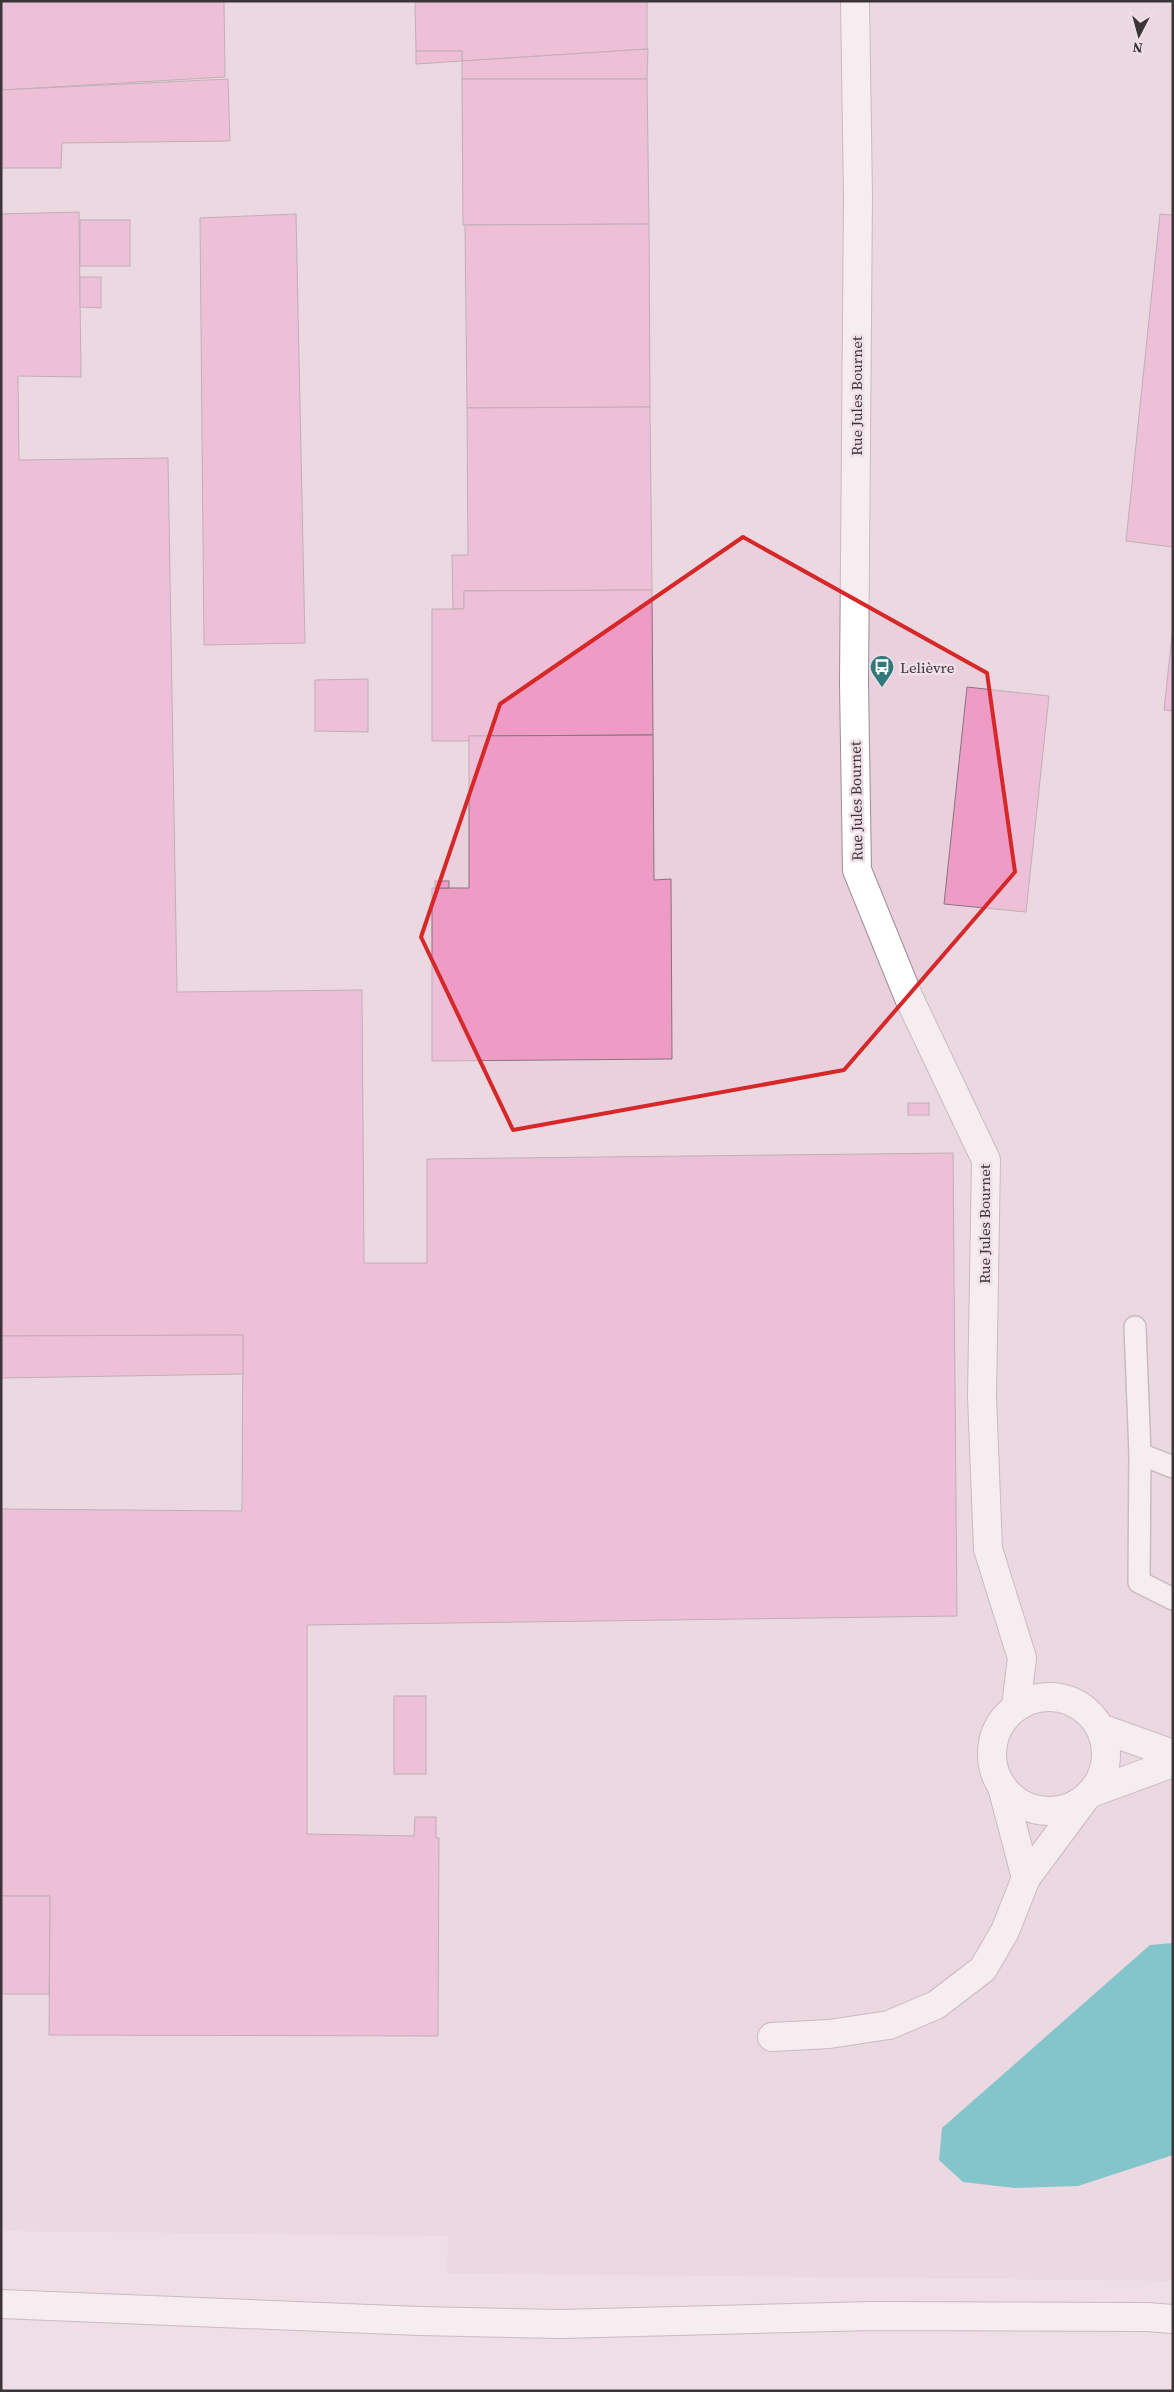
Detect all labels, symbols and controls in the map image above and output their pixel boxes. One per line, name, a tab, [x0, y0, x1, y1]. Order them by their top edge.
north arrow	[1114, 10, 1164, 60]
text: N	[1132, 37, 1144, 58]
street label: Rue Jules Bournet	[846, 336, 867, 456]
bus stop icon: Lelièvre	[869, 654, 895, 688]
place label: Lelièvre	[900, 657, 955, 678]
street label: Rue Jules Bournet	[844, 741, 868, 861]
street label: Rue Jules Bournet	[974, 1164, 995, 1284]

